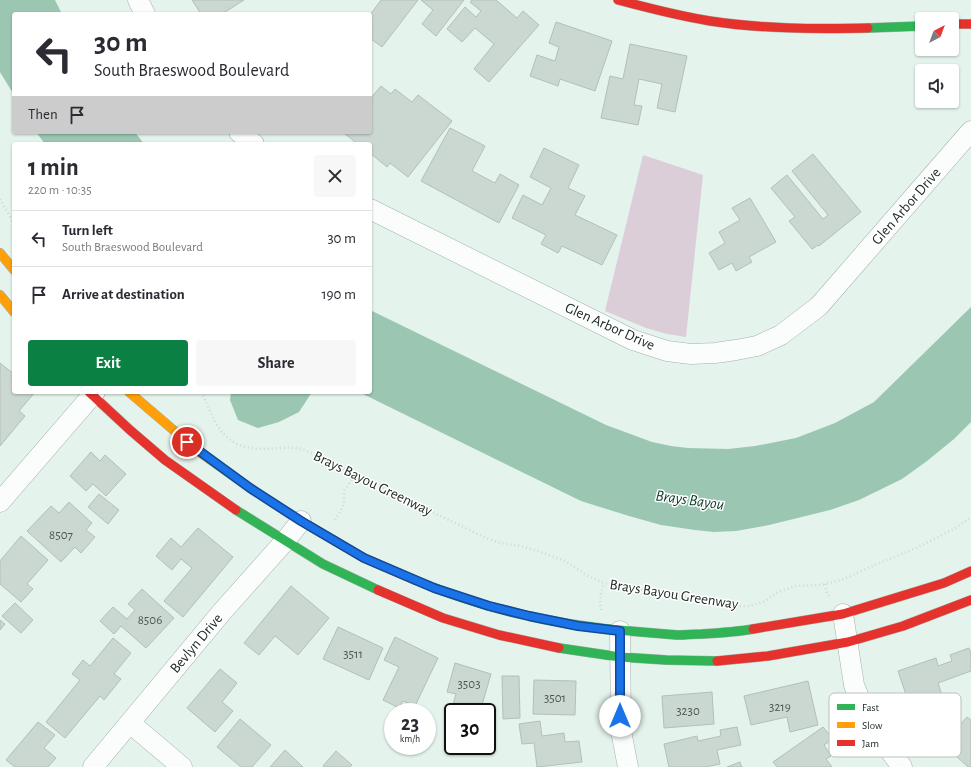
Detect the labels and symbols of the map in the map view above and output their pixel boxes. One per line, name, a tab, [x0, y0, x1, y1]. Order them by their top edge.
north arrow	[915, 12, 959, 56]
street label: Glen Arbor Drive	[869, 165, 944, 248]
street label: Glen Arbor Drive	[563, 300, 657, 353]
pin	[170, 425, 204, 459]
street label: Brays Bayou Greenway	[311, 448, 435, 519]
water label: Brays Bayou	[654, 487, 725, 513]
house number: 8507	[49, 529, 74, 542]
street label: Brays Bayou Greenway	[609, 577, 740, 612]
street label: Bevlyn Drive	[167, 611, 226, 676]
house number: 8506	[138, 614, 162, 627]
house number: 3511	[343, 648, 363, 661]
house number: 3503	[457, 678, 481, 691]
house number: 3501	[544, 692, 566, 705]
legend	[829, 693, 961, 757]
position arrow	[599, 695, 641, 737]
house number: 3219	[769, 701, 791, 714]
text: Fast	[862, 702, 880, 713]
speed limit sign: 30	[444, 703, 496, 755]
house number: 3230	[676, 705, 700, 718]
text: Slow	[862, 720, 883, 731]
text: Jam	[862, 738, 879, 749]

